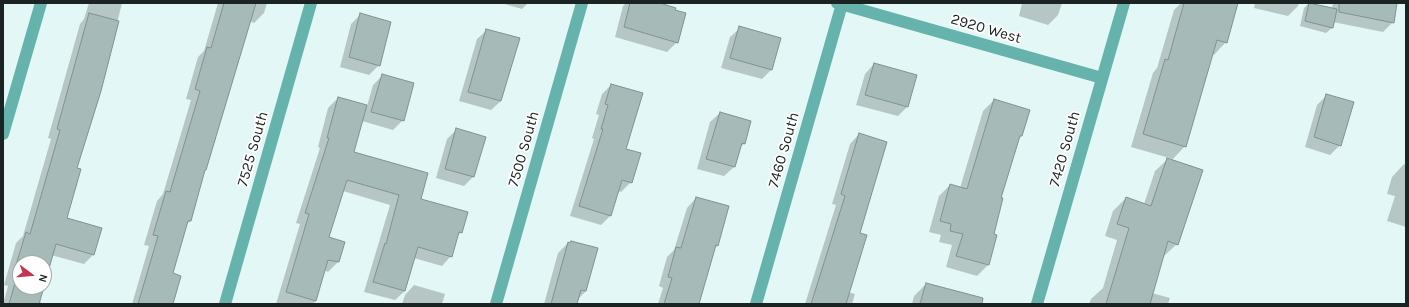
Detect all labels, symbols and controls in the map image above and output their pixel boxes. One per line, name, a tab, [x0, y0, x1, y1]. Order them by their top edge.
street label: 2920 West	[949, 10, 1023, 48]
street label: 7525 South	[234, 109, 272, 189]
street label: 7500 South	[505, 109, 543, 189]
street label: 7420 South	[1046, 109, 1084, 189]
street label: 7460 South	[765, 110, 803, 190]
north arrow	[12, 255, 52, 295]
text: N	[36, 273, 50, 284]

